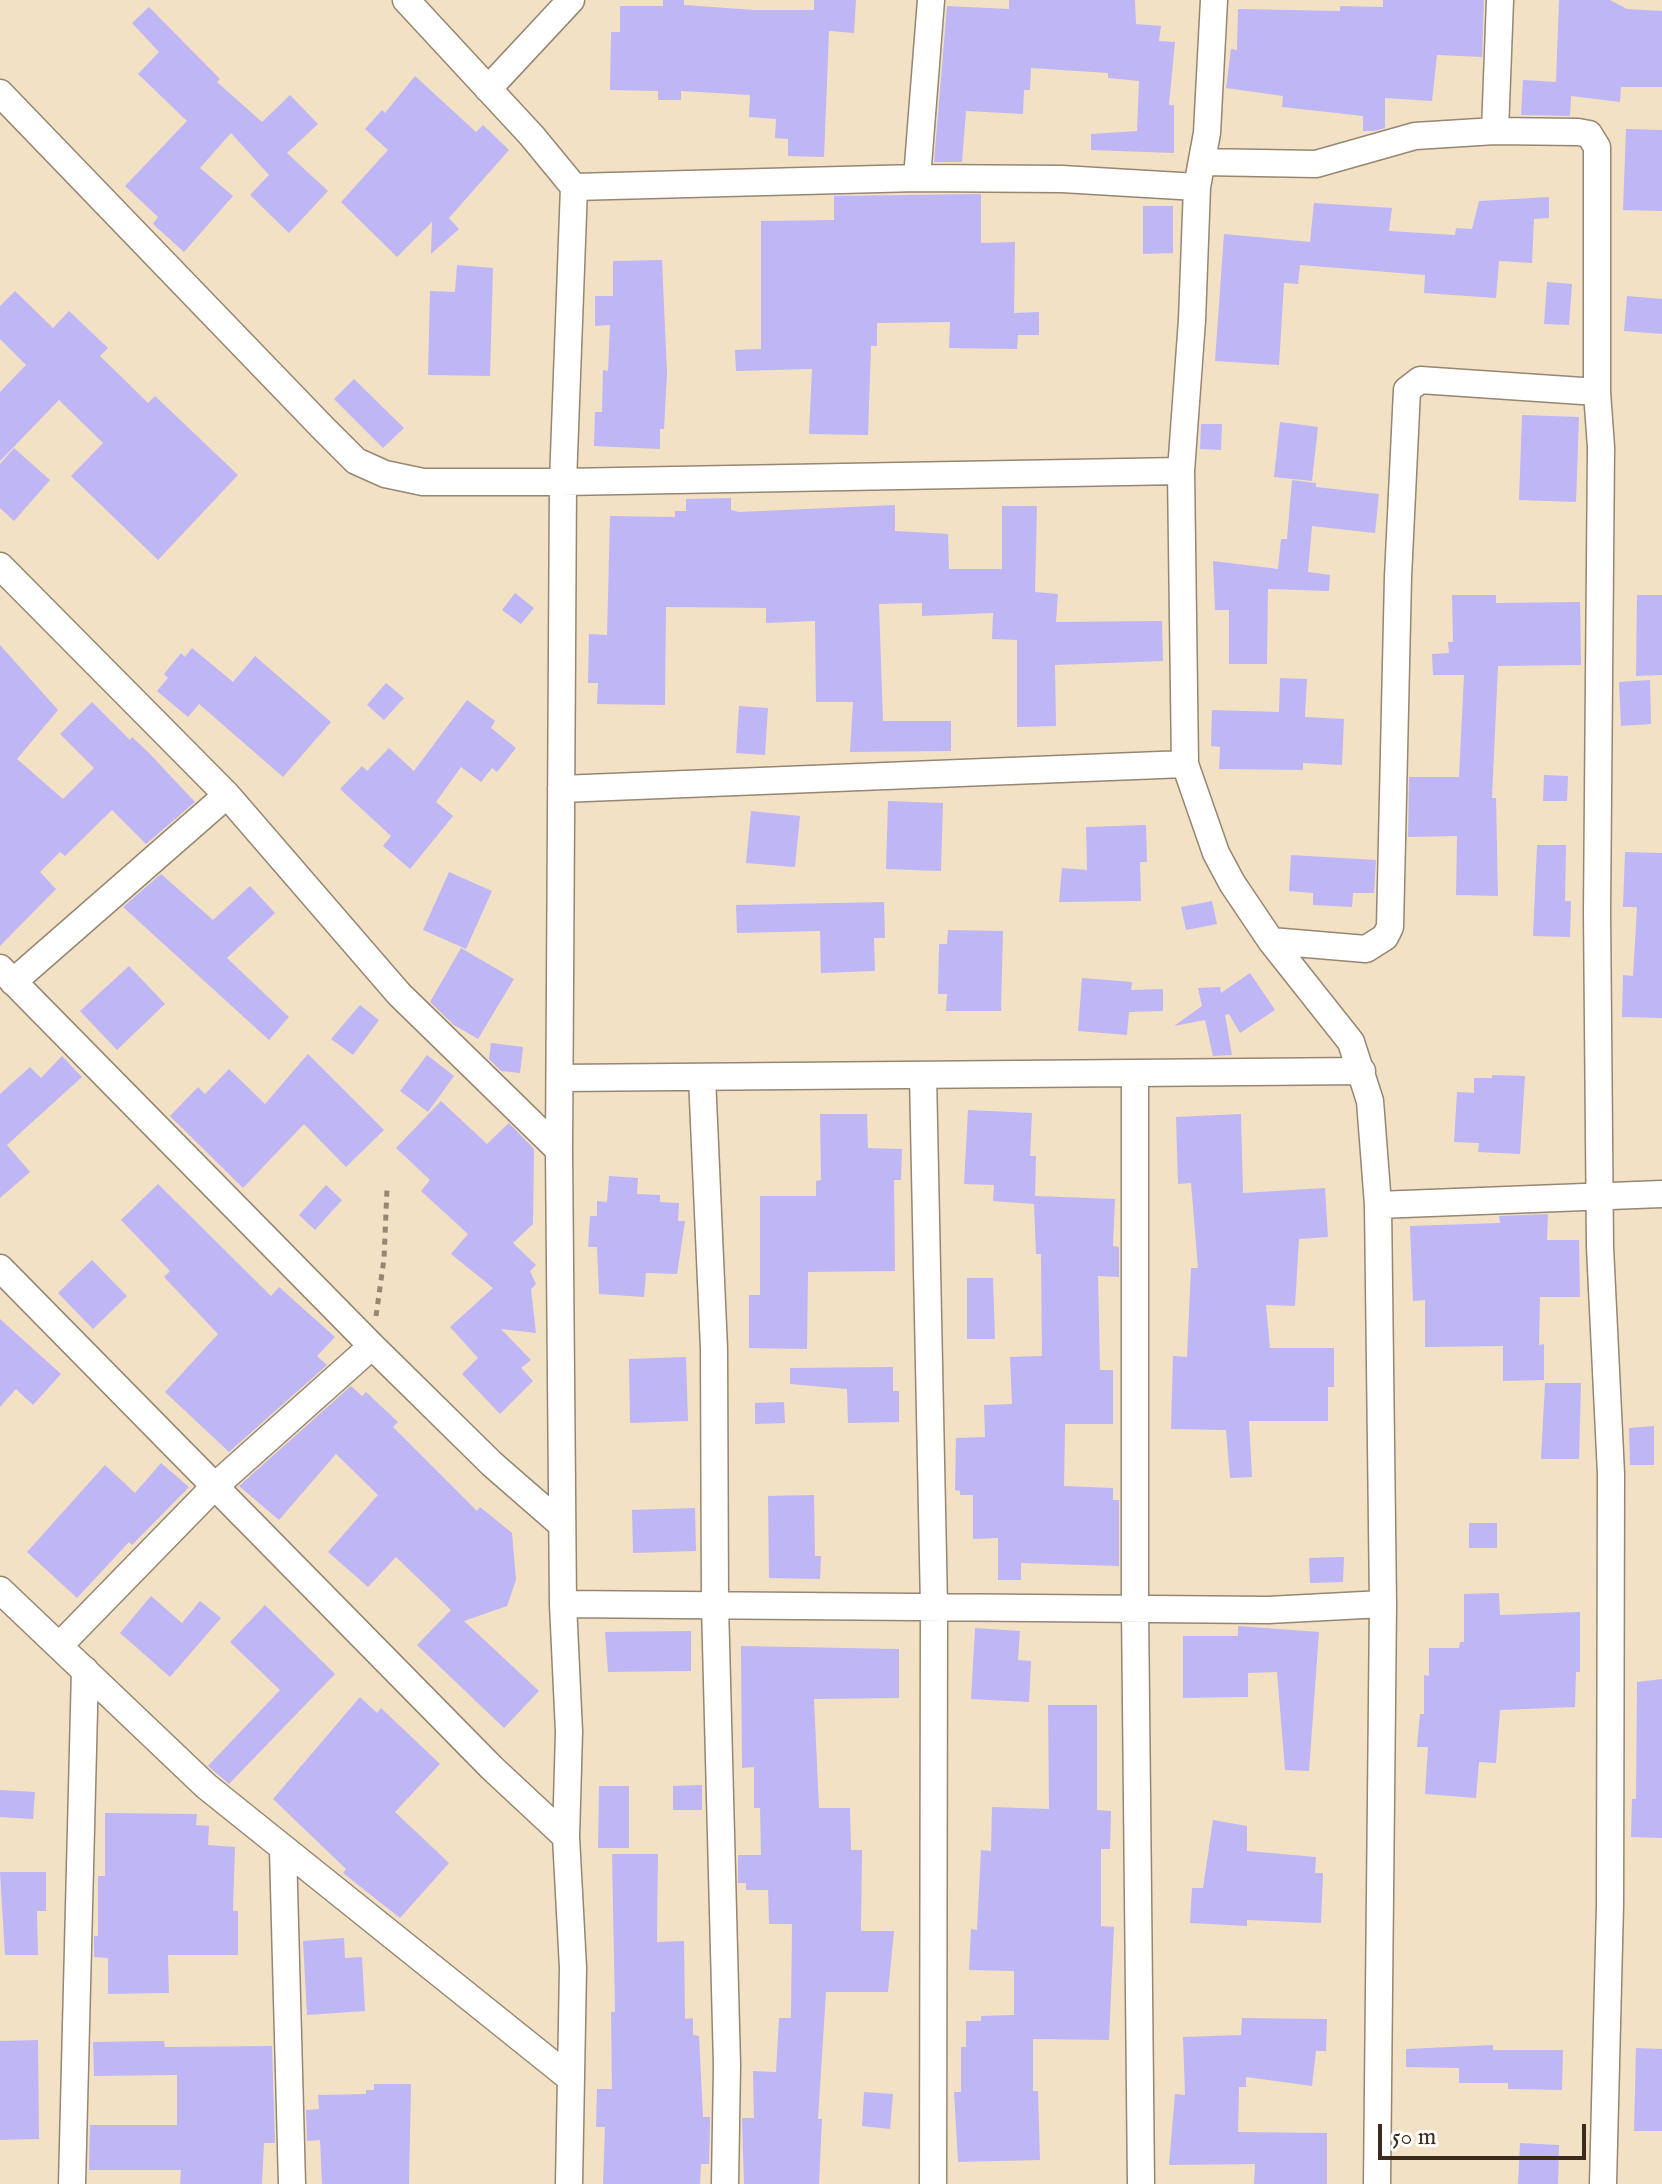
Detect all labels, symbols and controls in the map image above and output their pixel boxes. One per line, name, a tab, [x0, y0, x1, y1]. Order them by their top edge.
scale bar	[1382, 2108, 1590, 2158]
text: 50 m	[1392, 2122, 1436, 2153]

